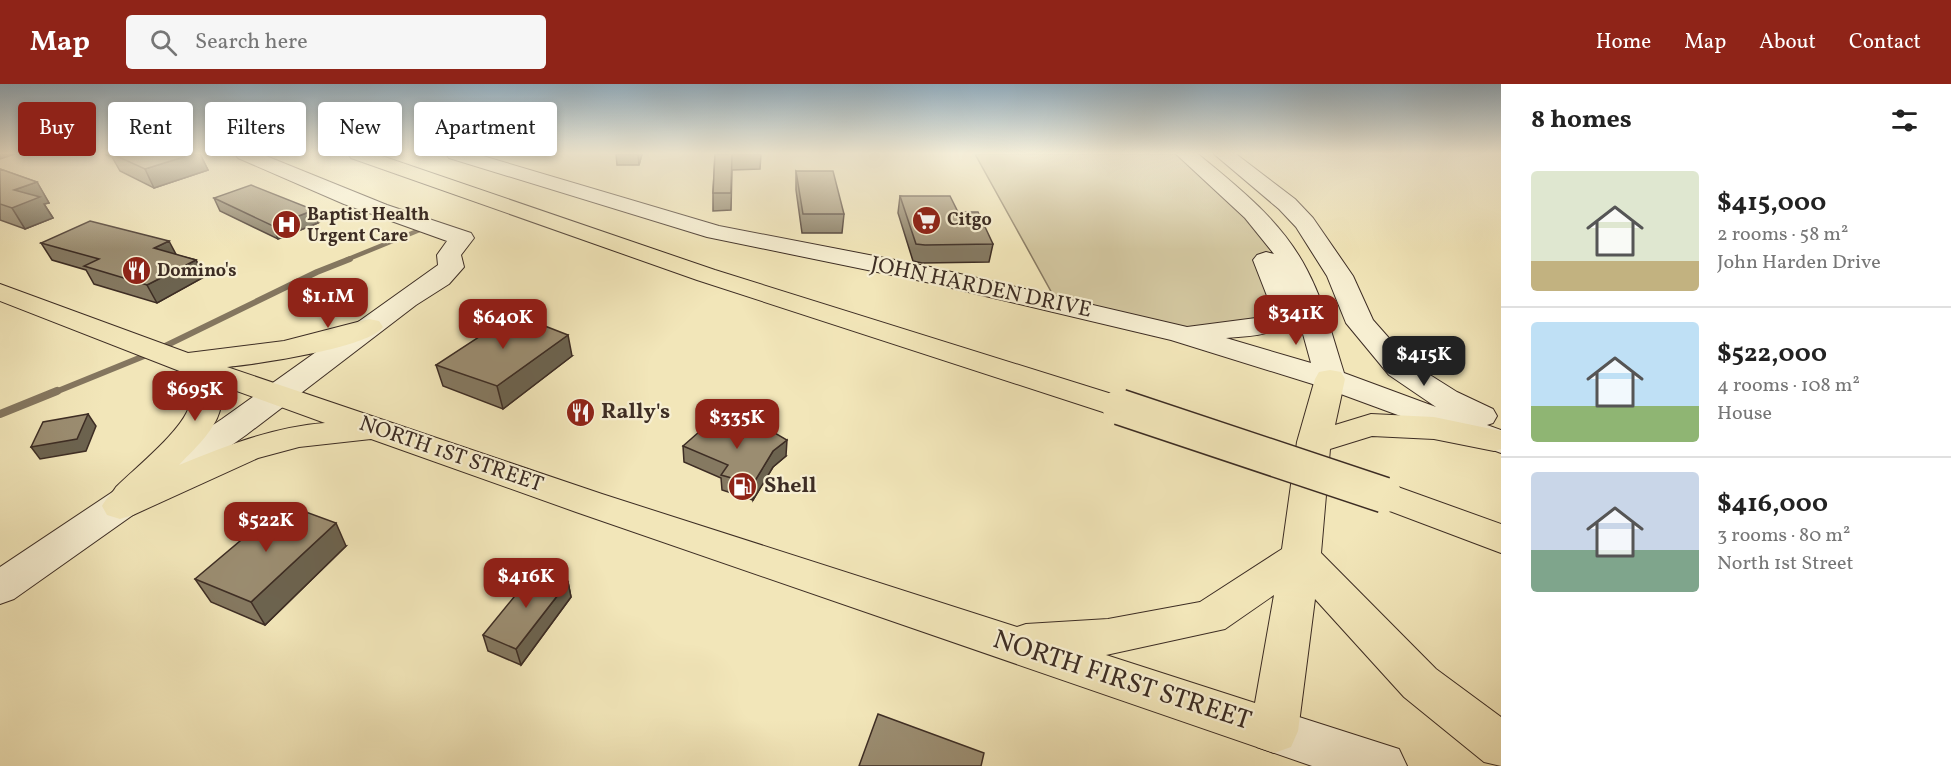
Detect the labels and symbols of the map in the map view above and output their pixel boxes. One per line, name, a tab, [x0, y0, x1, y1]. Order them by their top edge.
place label: Baptist Health Urgent Care	[307, 203, 430, 249]
supermarket icon: Citgo	[910, 204, 942, 236]
place label: Citgo	[947, 208, 992, 233]
hospital icon: Baptist Health Urgent Care	[270, 209, 302, 241]
street label: JOHN HARDEN DRIVE	[868, 249, 1094, 327]
restaurant icon: Domino's	[120, 255, 152, 287]
place label: Domino's	[157, 259, 237, 284]
pin: $1.1M	[286, 278, 370, 329]
pin: $341K	[1254, 295, 1338, 346]
pin: $640K	[461, 299, 545, 350]
pin: $415K	[1382, 336, 1466, 387]
pin: $695K	[153, 371, 237, 422]
restaurant icon: Rally's	[564, 396, 596, 428]
place label: Rally's	[601, 397, 670, 428]
pin: $335K	[695, 399, 779, 450]
street label: NORTH 1ST STREET	[355, 409, 547, 501]
fuel station icon: Shell	[727, 470, 759, 502]
place label: Shell	[764, 471, 816, 502]
pin: $522K	[224, 502, 308, 553]
pin: $416K	[484, 558, 568, 609]
street label: NORTH FIRST STREET	[988, 621, 1256, 741]

